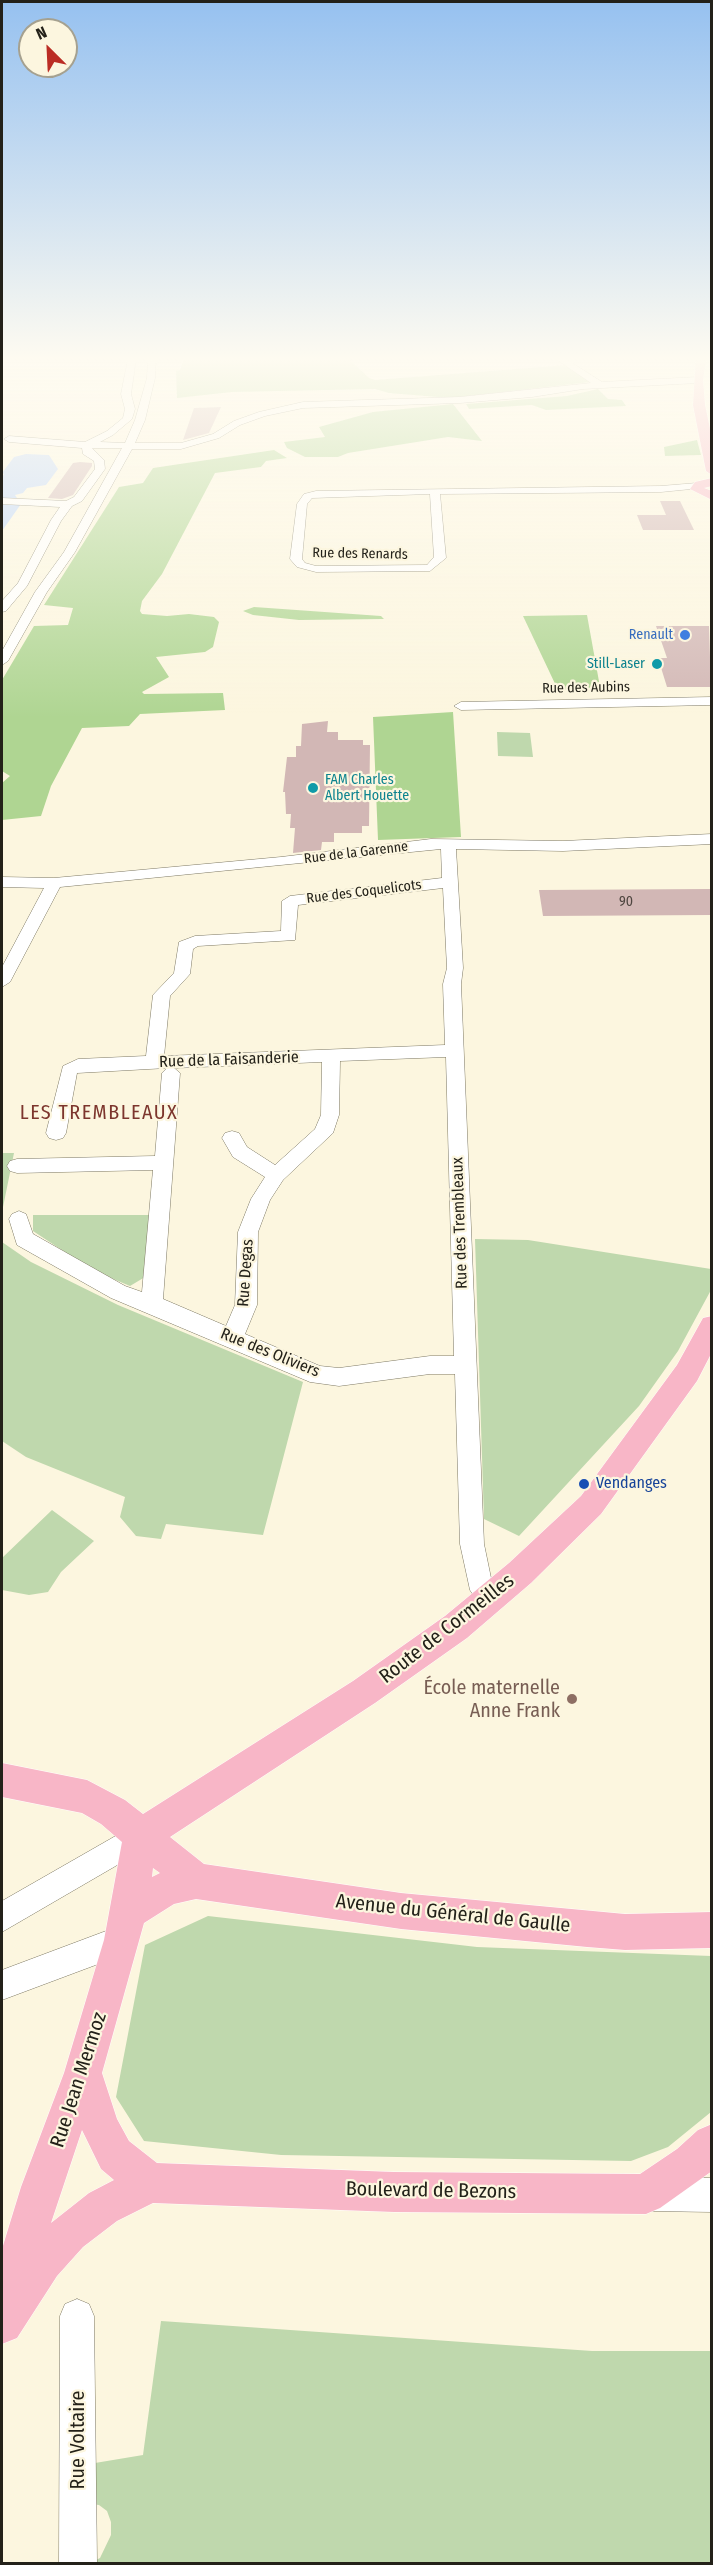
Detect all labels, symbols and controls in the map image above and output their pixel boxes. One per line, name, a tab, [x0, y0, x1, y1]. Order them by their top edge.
north arrow	[18, 18, 78, 78]
text: N	[33, 22, 50, 44]
street label: Rue des Renards	[312, 545, 408, 563]
place label: Renault	[629, 627, 673, 643]
marker: Renault	[678, 628, 692, 642]
place label: Still-Laser	[587, 656, 645, 672]
marker: Still-Laser	[650, 657, 664, 671]
street label: Rue des Aubins	[542, 679, 630, 697]
place label: FAM Charles Albert Houette	[325, 772, 409, 804]
marker: FAM Charles Albert Houette	[306, 781, 320, 795]
street label: Rue de la Garenne	[303, 838, 409, 868]
street label: Rue des Coquelicots	[306, 877, 422, 907]
house number: 90	[619, 894, 633, 910]
street label: Rue de la Faisanderie	[159, 1048, 299, 1072]
district label: LES TREMBLEAUX	[20, 1101, 178, 1125]
street label: Rue des Trembleaux	[448, 1157, 472, 1289]
street label: Rue Degas	[234, 1239, 258, 1307]
street label: Rue des Oliviers	[218, 1324, 322, 1382]
place label: Vendanges	[596, 1474, 667, 1494]
marker: Vendanges	[577, 1477, 591, 1491]
street label: Route de Cormeilles	[375, 1569, 519, 1689]
place label: École maternelle Anne Frank	[424, 1676, 560, 1723]
marker: École maternelle Anne Frank	[565, 1692, 579, 1706]
street label: Avenue du Général de Gaulle	[335, 1890, 571, 1938]
street label: Rue Jean Mermoz	[46, 2009, 112, 2151]
street label: Boulevard de Bezons	[346, 2178, 516, 2204]
street label: Rue Voltaire	[66, 2391, 90, 2489]

